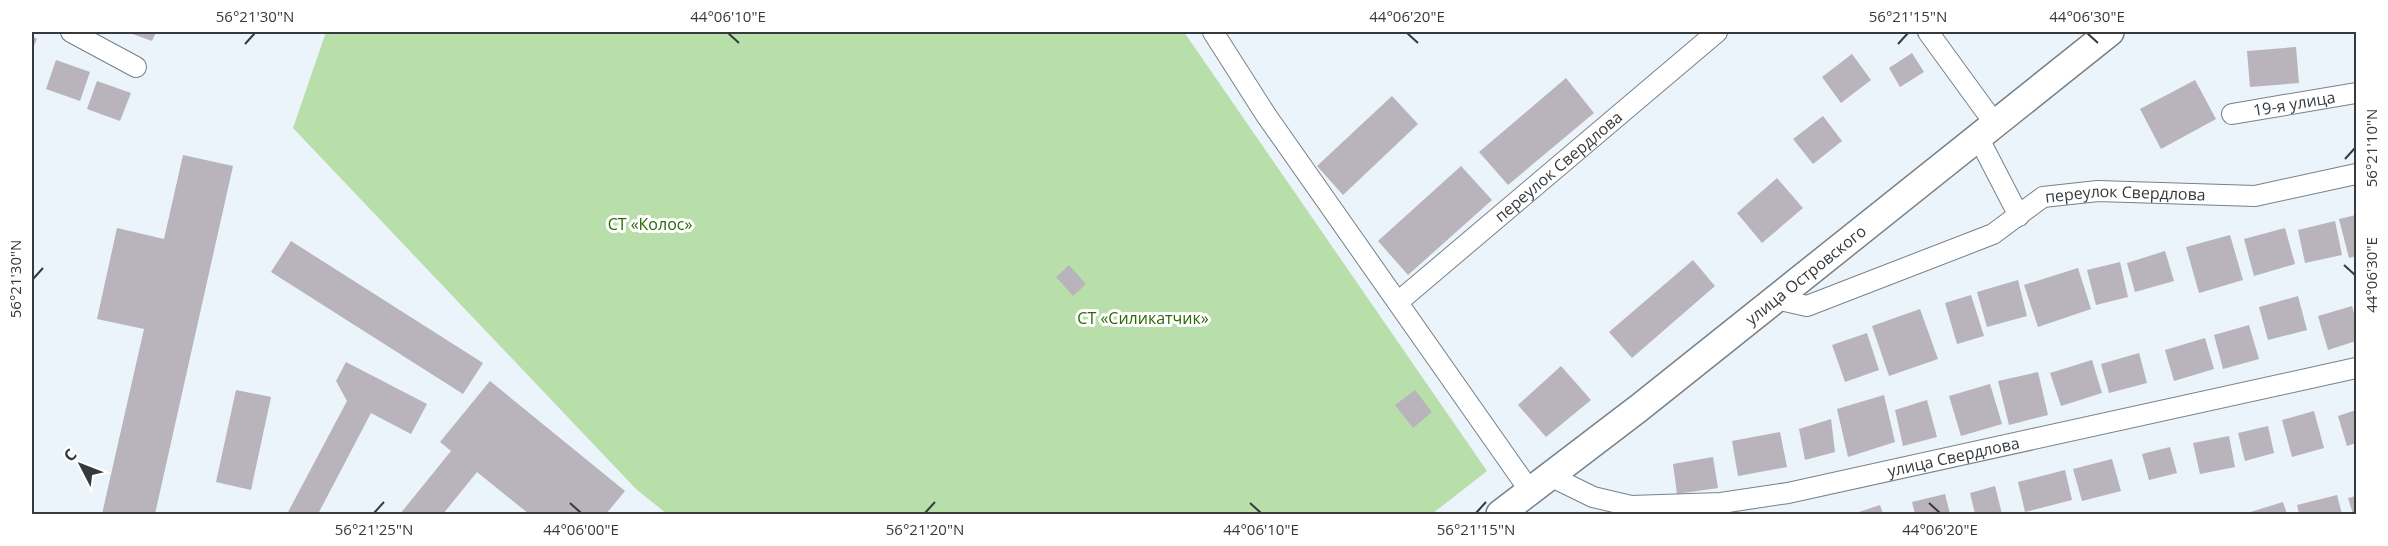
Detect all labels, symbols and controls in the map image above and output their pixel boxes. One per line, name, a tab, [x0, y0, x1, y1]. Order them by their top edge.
text: 56°21'30"N	[216, 6, 294, 26]
text: 44°06'10"E	[690, 6, 766, 26]
text: 44°06'20"E	[1369, 6, 1445, 26]
text: 56°21'15"N	[1869, 6, 1947, 26]
text: 44°06'30"E	[2049, 6, 2125, 26]
street label: 19-я улица	[2251, 86, 2337, 121]
street label: переулок Свердлова	[1490, 106, 1627, 227]
text: 56°21'10"N	[2361, 109, 2381, 187]
street label: переулок Свердлова	[2044, 180, 2206, 208]
park label: СТ «Колос»	[608, 213, 692, 235]
street label: улица Островского	[1741, 220, 1871, 330]
text: 44°06'30"E	[2361, 237, 2381, 313]
text: 56°21'30"N	[5, 240, 25, 318]
park label: СТ «Силикатчик»	[1077, 307, 1209, 329]
street label: улица Свердлова	[1885, 431, 2021, 482]
north arrow	[51, 435, 111, 495]
text: С	[58, 444, 81, 466]
text: 56°21'25"N	[335, 519, 413, 539]
text: 44°06'00"E	[543, 519, 619, 539]
text: 56°21'20"N	[886, 519, 964, 539]
text: 44°06'10"E	[1223, 519, 1299, 539]
text: 56°21'15"N	[1437, 519, 1515, 539]
text: 44°06'20"E	[1902, 519, 1978, 539]

